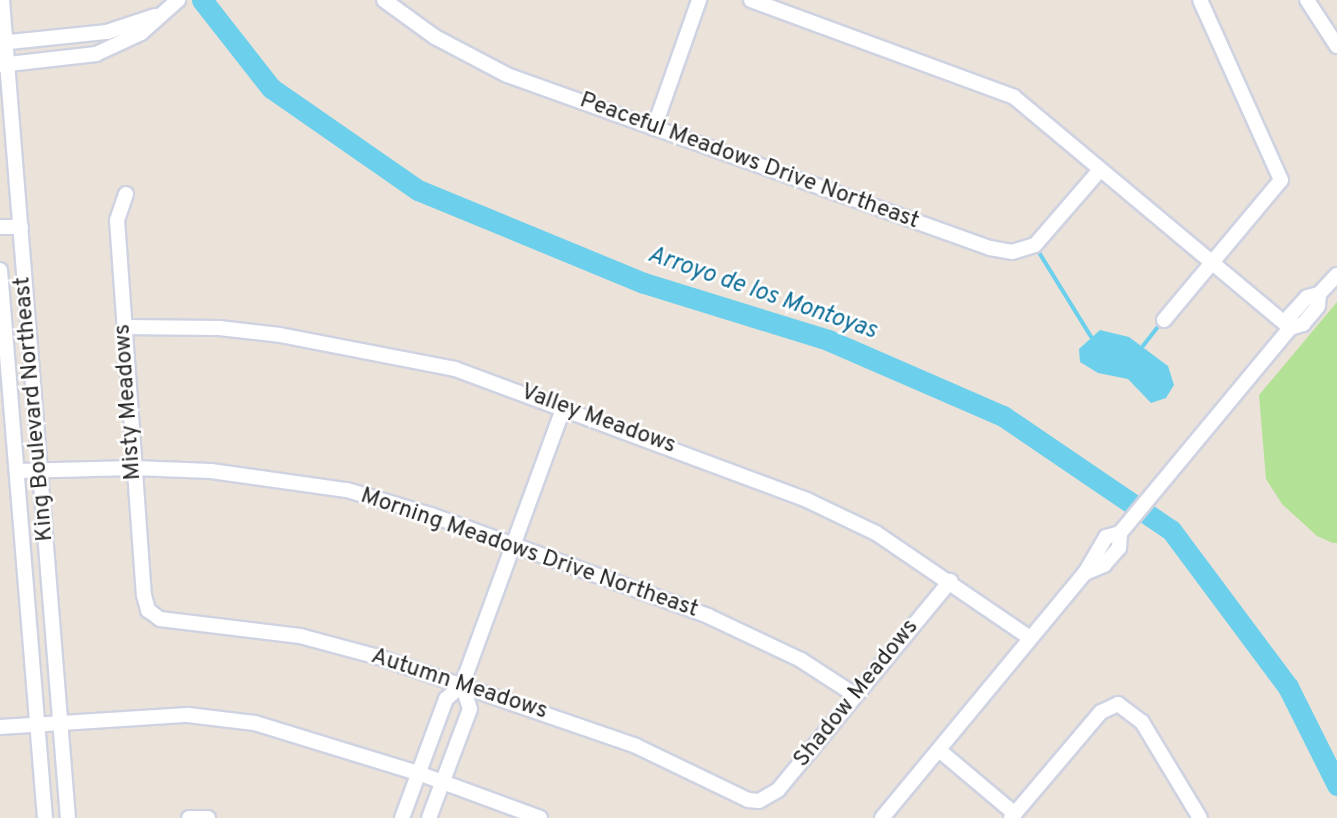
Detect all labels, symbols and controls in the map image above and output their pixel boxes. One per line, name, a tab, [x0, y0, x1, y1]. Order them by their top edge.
street label: Peaceful Meadows Drive Northeast	[576, 88, 922, 236]
water label: Arroyo de los Montoyas	[644, 241, 880, 347]
street label: King Boulevard Northeast	[10, 276, 60, 542]
street label: Misty Meadows	[110, 323, 148, 481]
street label: Valley Meadows	[517, 379, 679, 461]
street label: Morning Meadows Drive Northeast	[357, 483, 701, 625]
street label: Shadow Meadows	[789, 614, 925, 774]
street label: Autumn Meadows	[367, 643, 551, 727]

